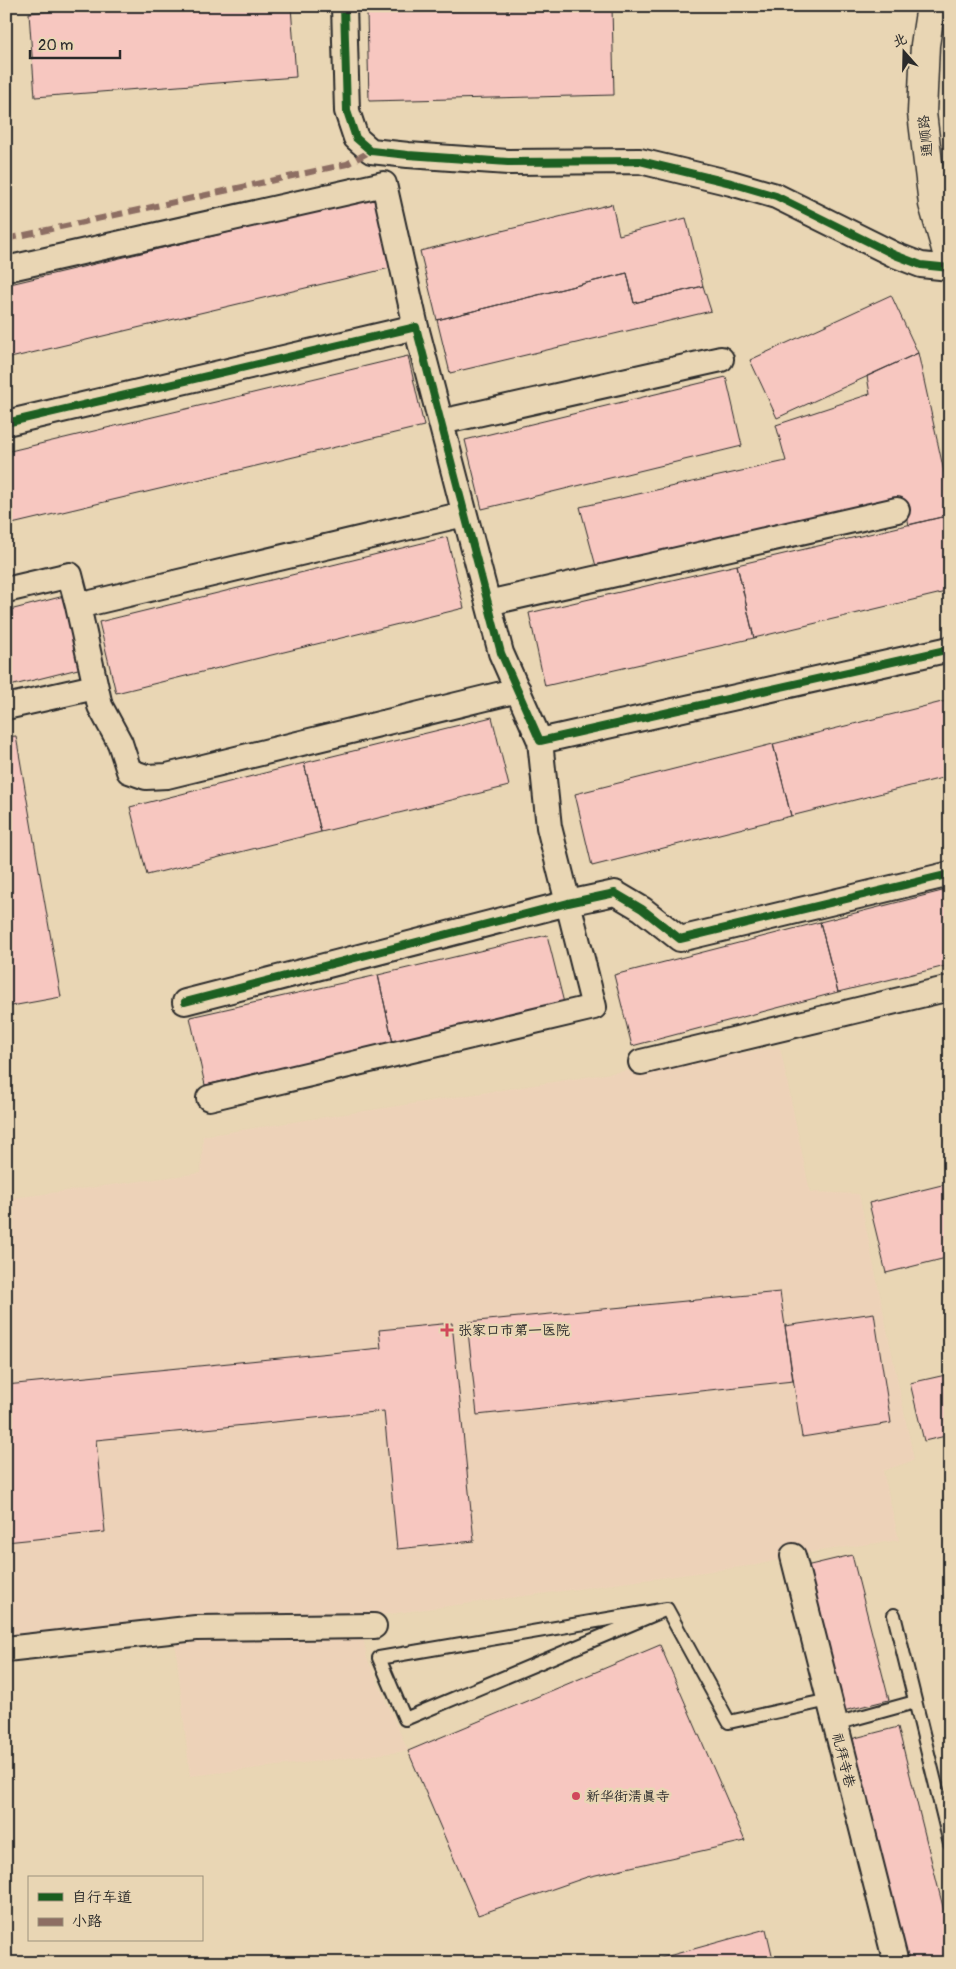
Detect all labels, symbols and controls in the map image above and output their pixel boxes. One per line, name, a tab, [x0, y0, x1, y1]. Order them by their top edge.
scale bar	[30, 28, 120, 60]
north arrow	[878, 28, 928, 78]
text: 北	[890, 30, 909, 51]
text: 20 m	[38, 36, 73, 55]
street label: 通顺路	[915, 114, 936, 158]
place label: 张家口市第一医院	[458, 1322, 570, 1339]
marker: 张家口市第一医院	[440, 1323, 454, 1337]
street label: 礼拜寺巷	[828, 1731, 859, 1790]
place label: 新华街清真寺	[586, 1788, 670, 1805]
marker: 新华街清真寺	[570, 1790, 582, 1802]
legend	[28, 1876, 202, 1942]
text: 自行车道	[72, 1888, 132, 1907]
text: 小路	[72, 1912, 102, 1931]

